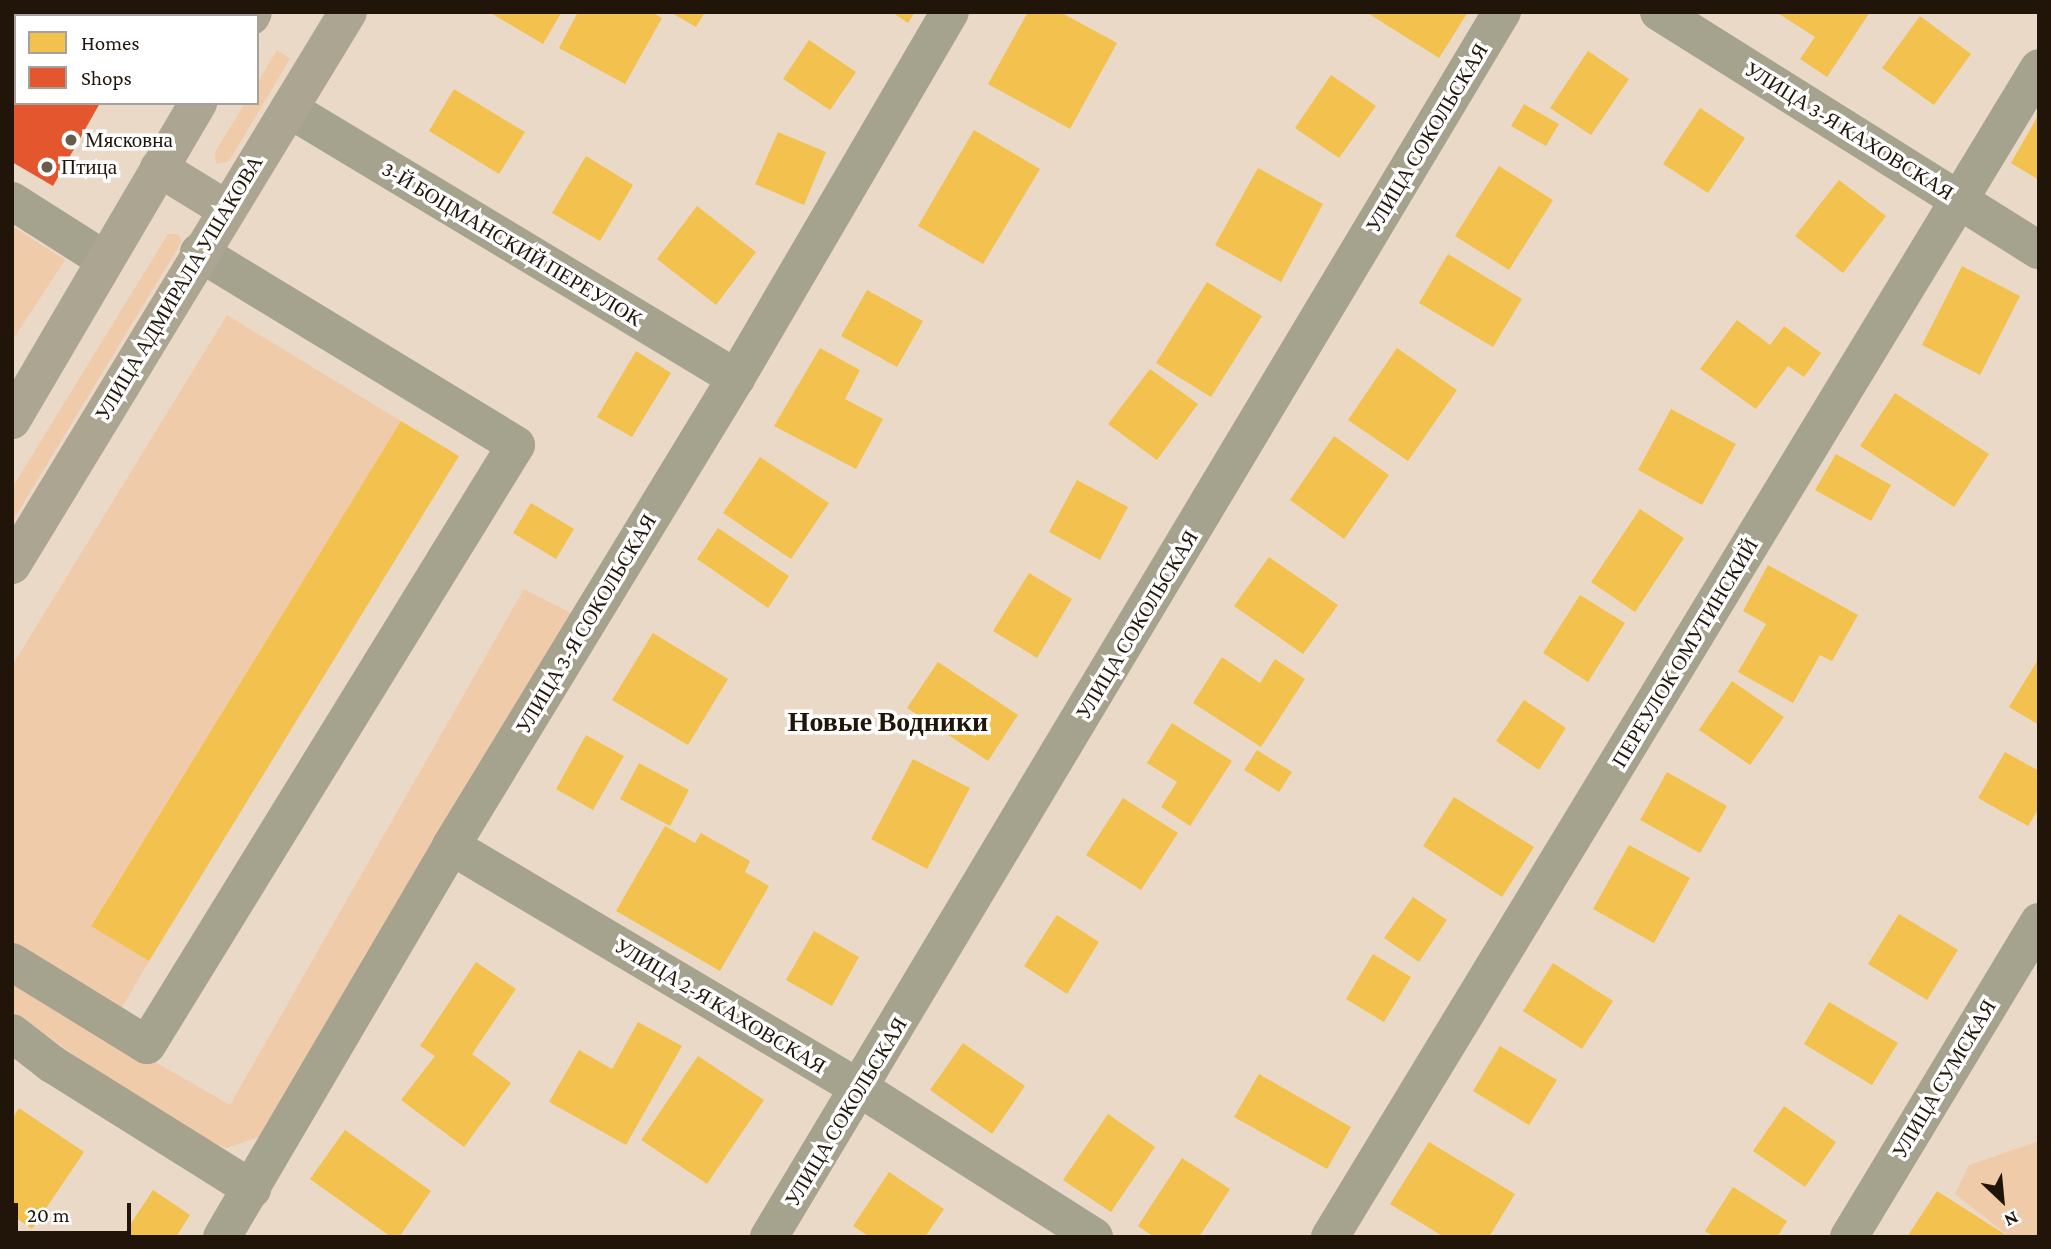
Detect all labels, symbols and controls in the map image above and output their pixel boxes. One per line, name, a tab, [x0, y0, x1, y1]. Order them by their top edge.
legend	[14, 14, 259, 105]
text: Homes	[81, 31, 140, 55]
street label: УЛИЦА СОКОЛЬСКАЯ	[1361, 39, 1493, 237]
street label: УЛИЦА 3-Я КАХОВСКАЯ	[1740, 56, 1958, 206]
text: Shops	[81, 66, 132, 90]
place label: Мясковна	[85, 127, 173, 153]
marker: Мясковна	[63, 132, 79, 148]
street label: УЛИЦА АДМИРАЛА УШАКОВА	[90, 151, 268, 425]
place label: Птица	[61, 154, 117, 180]
street label: 3-Й БОЦМАНСКИЙ ПЕРЕУЛОК	[378, 156, 646, 332]
marker: Птица	[39, 159, 55, 175]
street label: УЛИЦА 3-Я СОКОЛЬСКАЯ	[510, 510, 662, 738]
street label: УЛИЦА СОКОЛЬСКАЯ	[1071, 526, 1203, 724]
street label: ПЕРЕУЛОК ОМУТИНСКИЙ	[1607, 534, 1763, 772]
district label: Новые Водники	[788, 705, 988, 739]
street label: УЛИЦА 2-Я КАХОВСКАЯ	[610, 933, 830, 1079]
street label: УЛИЦА СУМСКАЯ	[1887, 995, 2001, 1163]
street label: УЛИЦА СОКОЛЬСКАЯ	[780, 1013, 912, 1211]
north arrow	[1967, 1165, 2037, 1235]
scale bar	[18, 1190, 135, 1234]
text: 20 m	[27, 1203, 70, 1227]
text: N	[2001, 1207, 2022, 1232]

